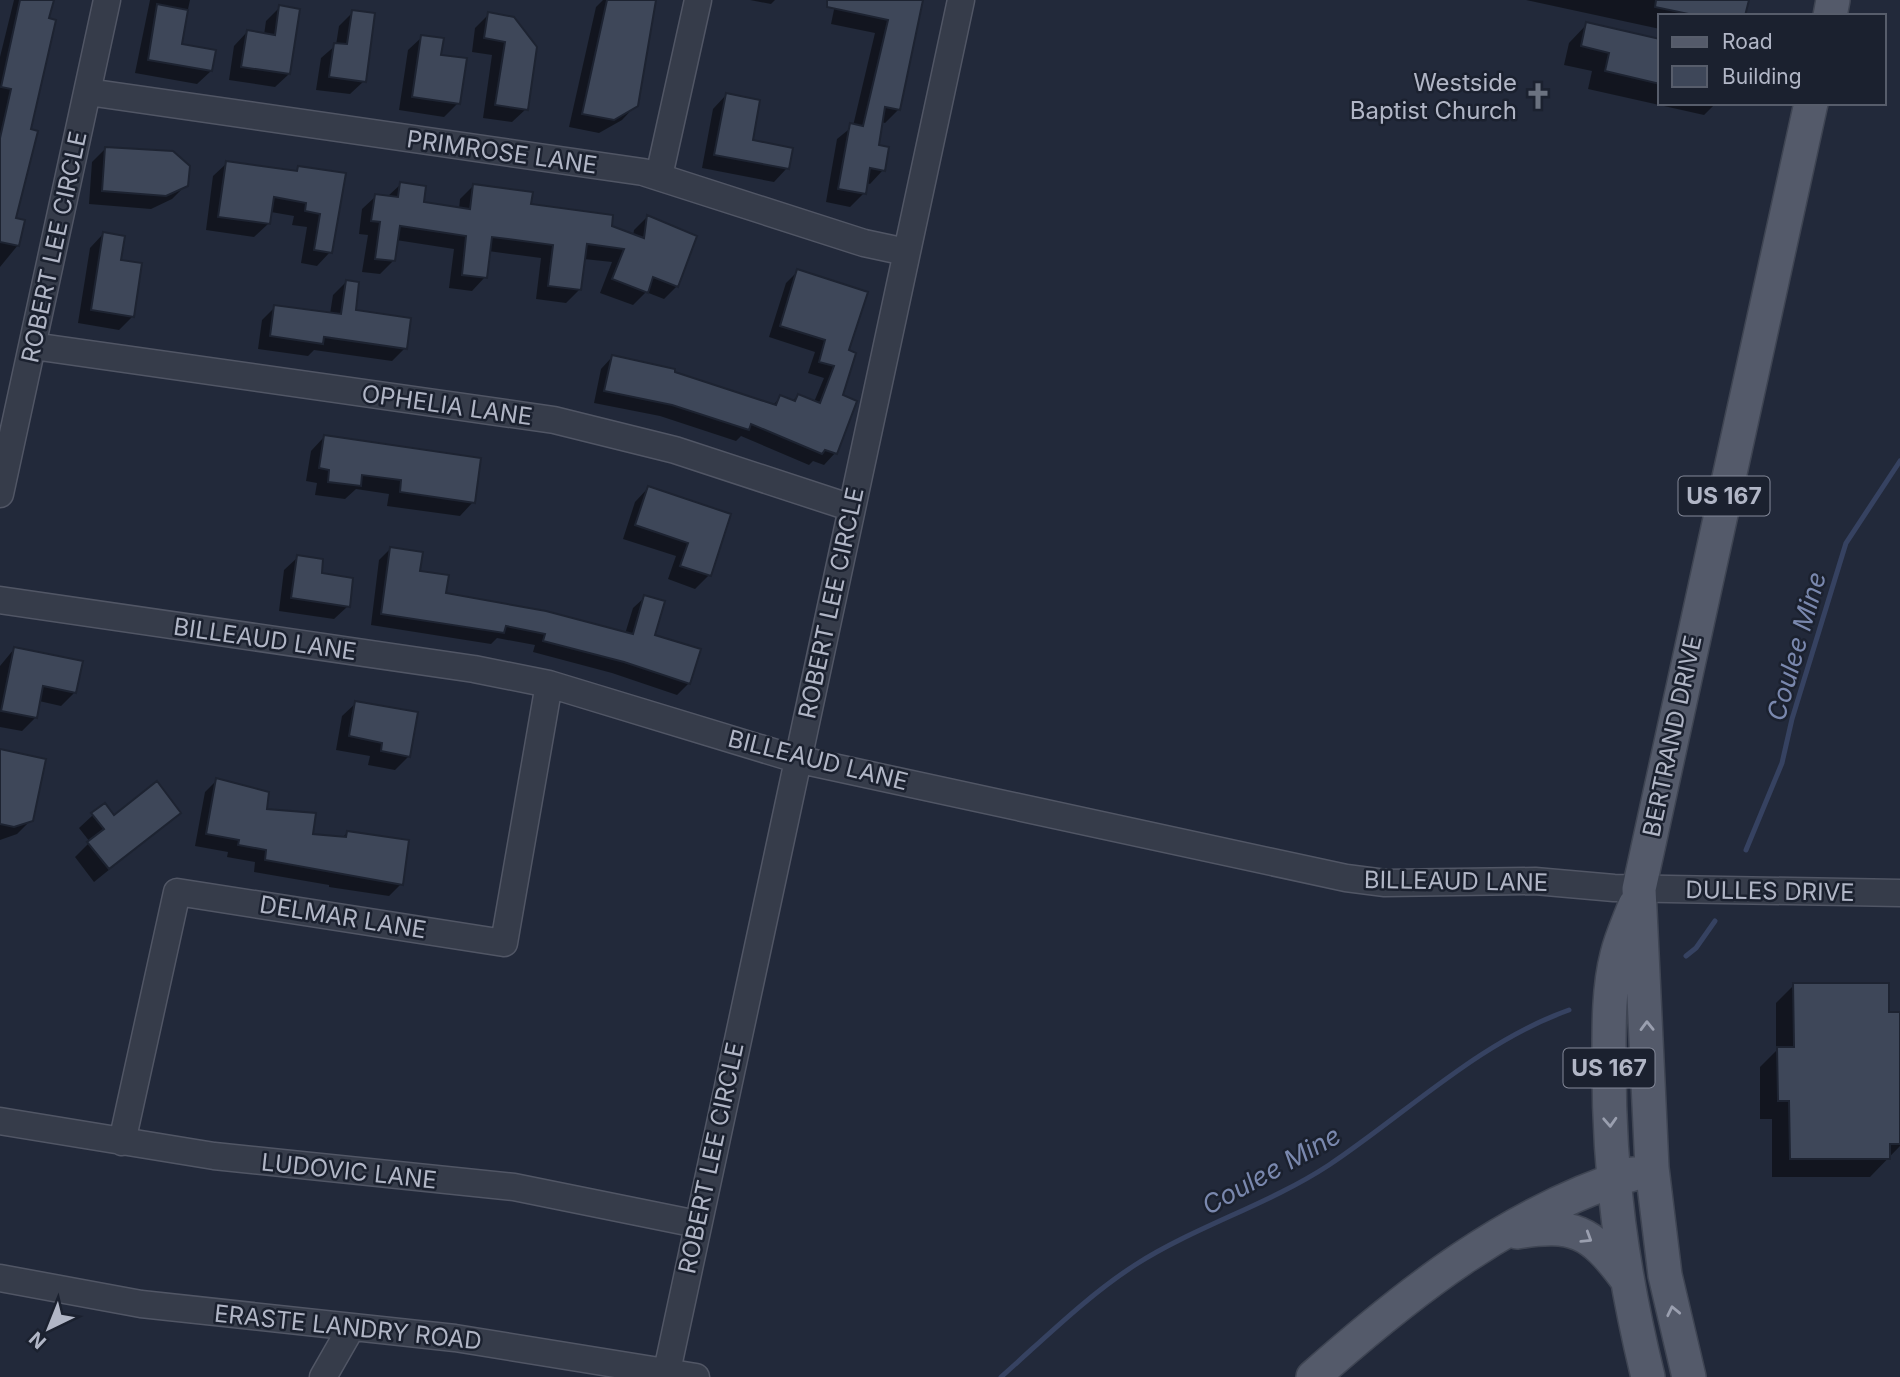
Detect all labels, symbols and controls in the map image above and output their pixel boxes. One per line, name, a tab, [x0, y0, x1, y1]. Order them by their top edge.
legend	[1658, 14, 1886, 105]
text: Road	[1722, 29, 1773, 54]
text: Building	[1722, 64, 1802, 89]
place label: Westside Baptist Church	[1350, 68, 1517, 125]
church icon: Westside Baptist Church	[1523, 81, 1553, 111]
street label: PRIMROSE LANE	[405, 124, 599, 180]
street label: ROBERT LEE CIRCLE	[15, 129, 93, 365]
street label: OPHELIA LANE	[360, 379, 534, 431]
road number: US 167	[1678, 476, 1770, 516]
street label: ROBERT LEE CIRCLE	[792, 485, 870, 721]
water label: Coulee Mine	[1760, 568, 1832, 724]
street label: BILLEAUD LANE	[172, 612, 358, 666]
street label: BERTRAND DRIVE	[1636, 633, 1708, 839]
street label: BILLEAUD LANE	[725, 724, 911, 796]
street label: BILLEAUD LANE	[1364, 865, 1548, 897]
street label: DULLES DRIVE	[1685, 875, 1855, 907]
street label: DELMAR LANE	[258, 890, 428, 944]
one-way arrow	[1639, 1020, 1654, 1031]
street label: ROBERT LEE CIRCLE	[672, 1040, 750, 1276]
road number: US 167	[1564, 1049, 1654, 1088]
one-way arrow	[1602, 1116, 1617, 1127]
water label: Coulee Mine	[1196, 1119, 1346, 1221]
street label: LUDOVIC LANE	[260, 1147, 438, 1195]
one-way arrow	[1579, 1229, 1592, 1242]
north arrow	[14, 1293, 84, 1363]
street label: ERASTE LANDRY ROAD	[213, 1299, 483, 1355]
one-way arrow	[1666, 1305, 1681, 1317]
text: N	[25, 1327, 51, 1353]

